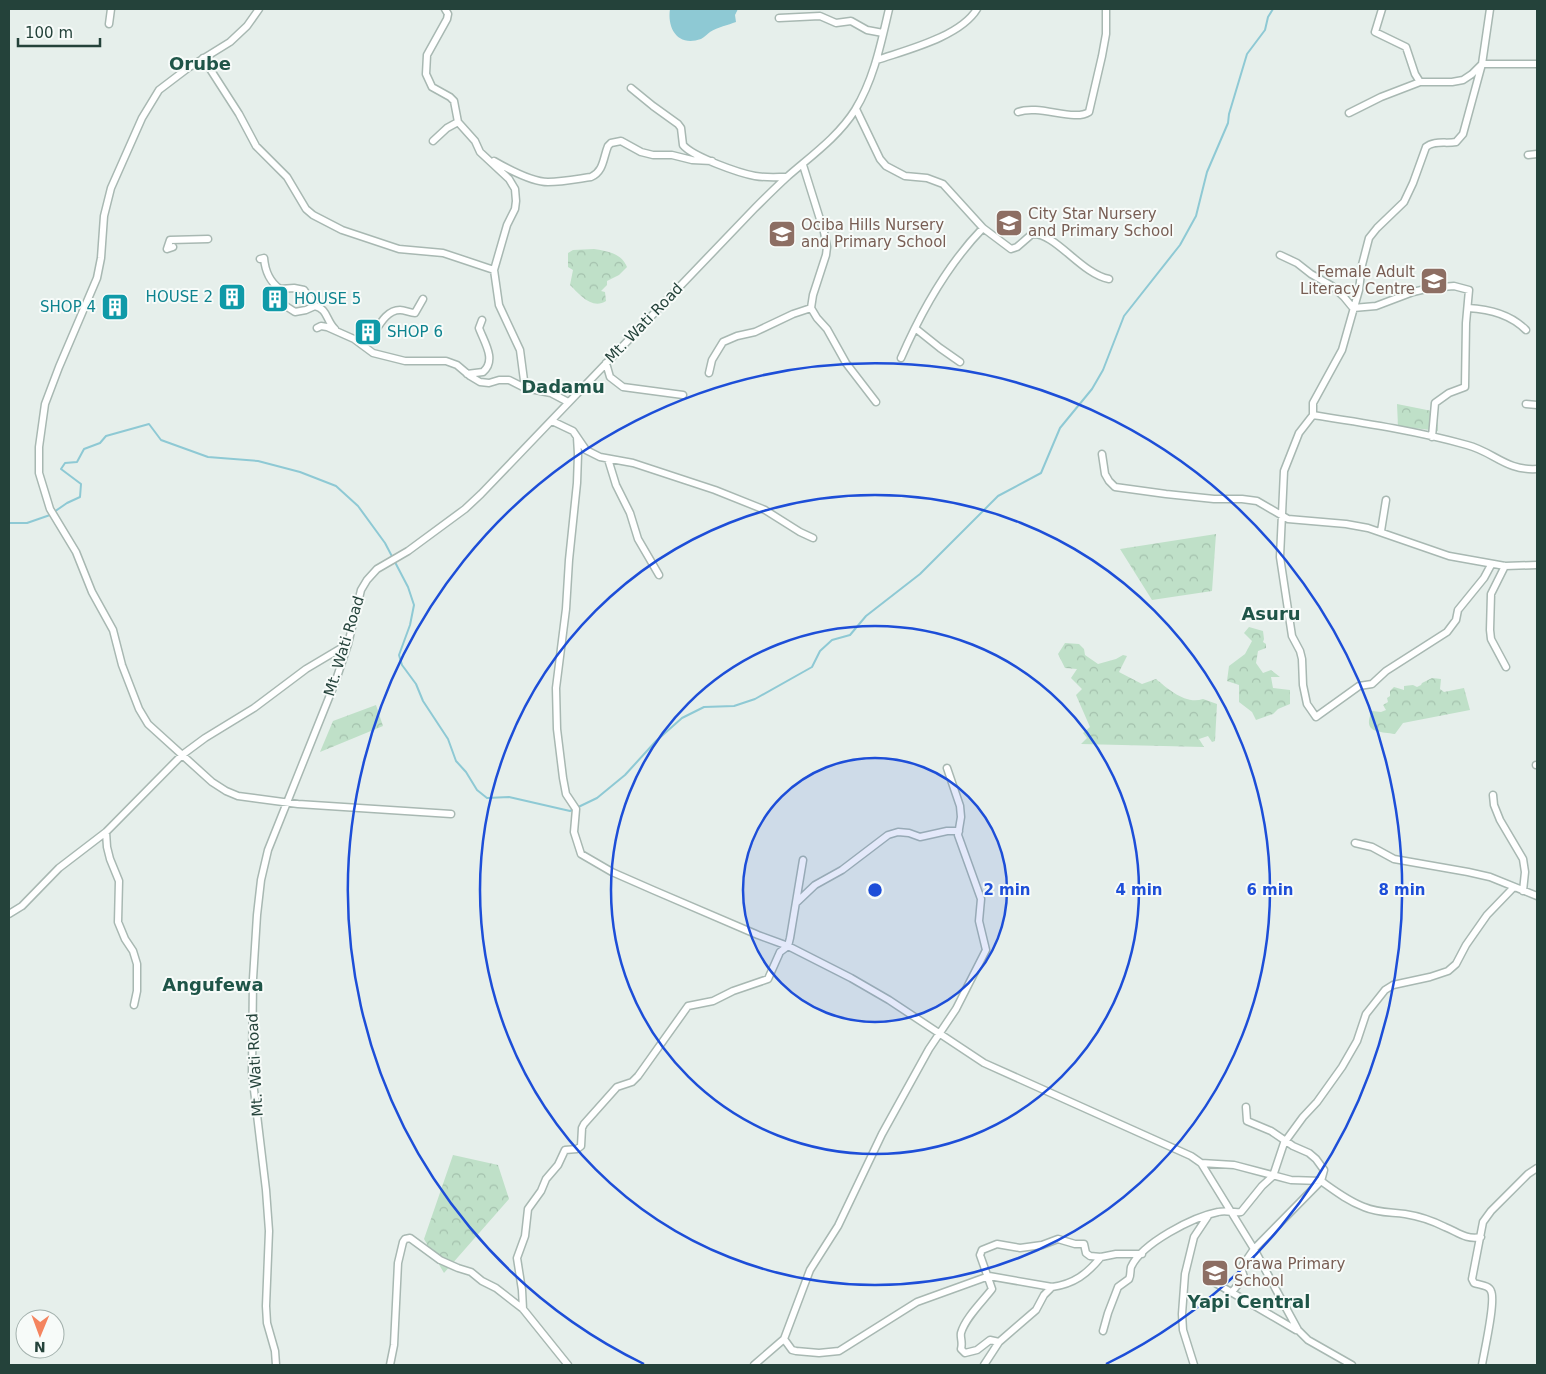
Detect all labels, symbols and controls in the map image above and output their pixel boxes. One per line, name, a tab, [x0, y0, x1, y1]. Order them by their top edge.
scale bar	[18, 15, 100, 47]
text: 100 m	[25, 24, 73, 42]
district label: Orube	[169, 53, 231, 74]
place label: City Star Nursery and Primary School	[1028, 205, 1174, 240]
school or university icon: City Star Nursery and Primary School	[994, 208, 1024, 238]
place label: Ociba Hills Nursery and Primary School	[801, 216, 947, 251]
school or university icon: Ociba Hills Nursery and Primary School	[767, 219, 797, 249]
place label: Female Adult Literacy Centre	[1300, 263, 1415, 298]
school or university icon: Female Adult Literacy Centre	[1419, 266, 1449, 296]
street label: Mt. Wati Road	[601, 279, 687, 367]
building icon: HOUSE 2	[217, 282, 247, 312]
building icon: HOUSE 5	[260, 284, 290, 314]
place label: HOUSE 2	[146, 288, 213, 306]
place label: HOUSE 5	[294, 290, 361, 308]
building icon: SHOP 4	[100, 292, 130, 322]
place label: SHOP 4	[40, 298, 96, 316]
building icon: SHOP 6	[353, 317, 383, 347]
place label: SHOP 6	[387, 323, 443, 341]
district label: Dadamu	[521, 376, 605, 397]
street label: Mt. Wati Road	[320, 594, 368, 698]
district label: Asuru	[1241, 603, 1301, 624]
centre of rings	[866, 881, 884, 899]
text: 2 min	[983, 881, 1031, 899]
text: 4 min	[1115, 881, 1163, 899]
text: 6 min	[1246, 881, 1294, 899]
text: 8 min	[1378, 881, 1426, 899]
district label: Angufewa	[162, 974, 264, 995]
street label: Mt. Wati Road	[243, 1013, 267, 1117]
place label: Orawa Primary School	[1234, 1255, 1345, 1290]
school or university icon: Orawa Primary School	[1200, 1258, 1230, 1288]
district label: Yapi Central	[1187, 1291, 1310, 1312]
north arrow	[15, 1309, 65, 1359]
text: N	[34, 1339, 46, 1355]

